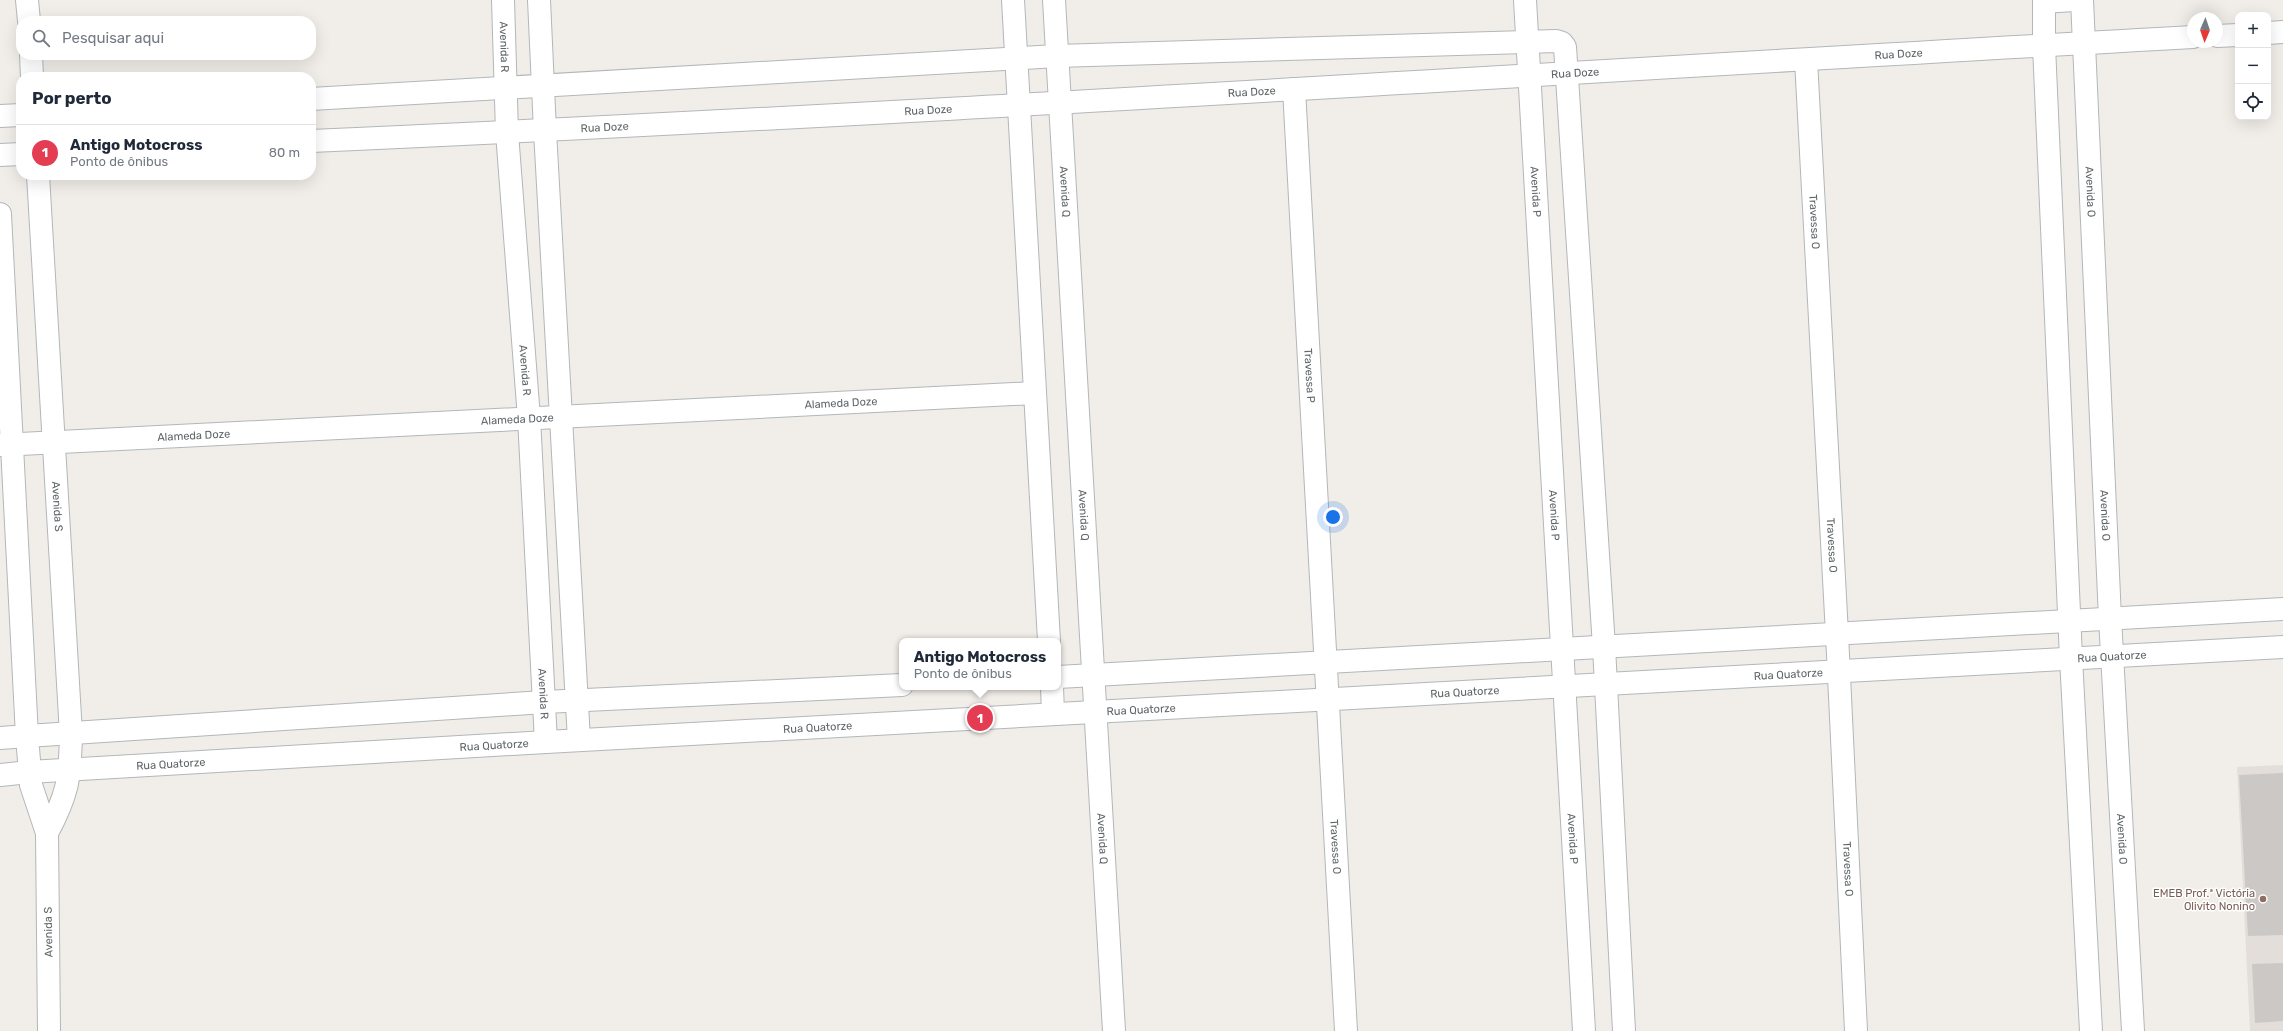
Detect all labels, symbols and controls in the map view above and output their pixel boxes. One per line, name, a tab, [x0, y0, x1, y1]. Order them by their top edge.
north arrow	[2187, 12, 2223, 48]
map controls	[2235, 12, 2271, 120]
button: +	[2235, 12, 2271, 48]
search box	[16, 16, 316, 60]
street label: Avenida R	[497, 21, 511, 73]
icon: search	[30, 27, 52, 49]
text: Pesquisar aqui	[62, 29, 164, 47]
street label: Rua Doze	[1874, 46, 1923, 62]
button: −	[2235, 48, 2271, 84]
street label: Rua Doze	[1551, 65, 1600, 81]
street label: Rua Doze	[1227, 84, 1276, 100]
button: locate	[2235, 84, 2271, 120]
text: Por perto	[32, 88, 112, 108]
street label: Rua Doze	[904, 103, 953, 118]
street label: Rua Doze	[580, 120, 629, 135]
text: Antigo Motocross	[70, 136, 203, 154]
text: 1	[42, 145, 48, 160]
text: 80 m	[269, 145, 300, 160]
text: Ponto de ônibus	[70, 154, 168, 169]
street label: Avenida Q	[1057, 166, 1073, 218]
street label: Avenida P	[1528, 166, 1543, 217]
street label: Avenida O	[2083, 166, 2098, 218]
street label: Travessa O	[1806, 194, 1822, 250]
street label: Avenida R	[516, 344, 533, 396]
street label: Travessa P	[1301, 348, 1317, 403]
street label: Alameda Doze	[804, 395, 878, 412]
street label: Alameda Doze	[481, 411, 554, 428]
street label: Alameda Doze	[157, 427, 231, 444]
street label: Avenida S	[49, 481, 65, 532]
street label: Avenida Q	[1076, 489, 1091, 541]
street label: Avenida P	[1546, 489, 1562, 541]
street label: Avenida O	[2097, 490, 2113, 541]
your location	[1323, 507, 1343, 527]
street label: Travessa O	[1824, 517, 1840, 573]
popup	[899, 638, 1061, 690]
text: Antigo Motocross	[914, 648, 1046, 666]
street label: Rua Quatorze	[2077, 648, 2147, 665]
text: Ponto de ônibus	[914, 666, 1012, 681]
street label: Rua Quatorze	[1753, 666, 1823, 683]
street label: Avenida R	[535, 668, 551, 720]
street label: Rua Quatorze	[1430, 684, 1500, 701]
street label: Rua Quatorze	[1106, 702, 1176, 718]
pin: 1	[967, 703, 993, 733]
street label: Rua Quatorze	[783, 719, 853, 736]
street label: Rua Quatorze	[459, 737, 529, 754]
street label: Rua Quatorze	[136, 756, 206, 773]
street label: Avenida Q	[1094, 813, 1110, 865]
street label: Avenida P	[1565, 813, 1580, 864]
street label: Avenida O	[2114, 813, 2130, 865]
street label: Travessa O	[1327, 819, 1343, 875]
street label: Travessa O	[1840, 841, 1856, 897]
place label: EMEB Prof.ª Victória Olivito Nonino	[2153, 887, 2255, 913]
marker: EMEB Prof.ª Victória Olivito Nonino	[2258, 894, 2268, 904]
street label: Avenida S	[42, 906, 55, 957]

